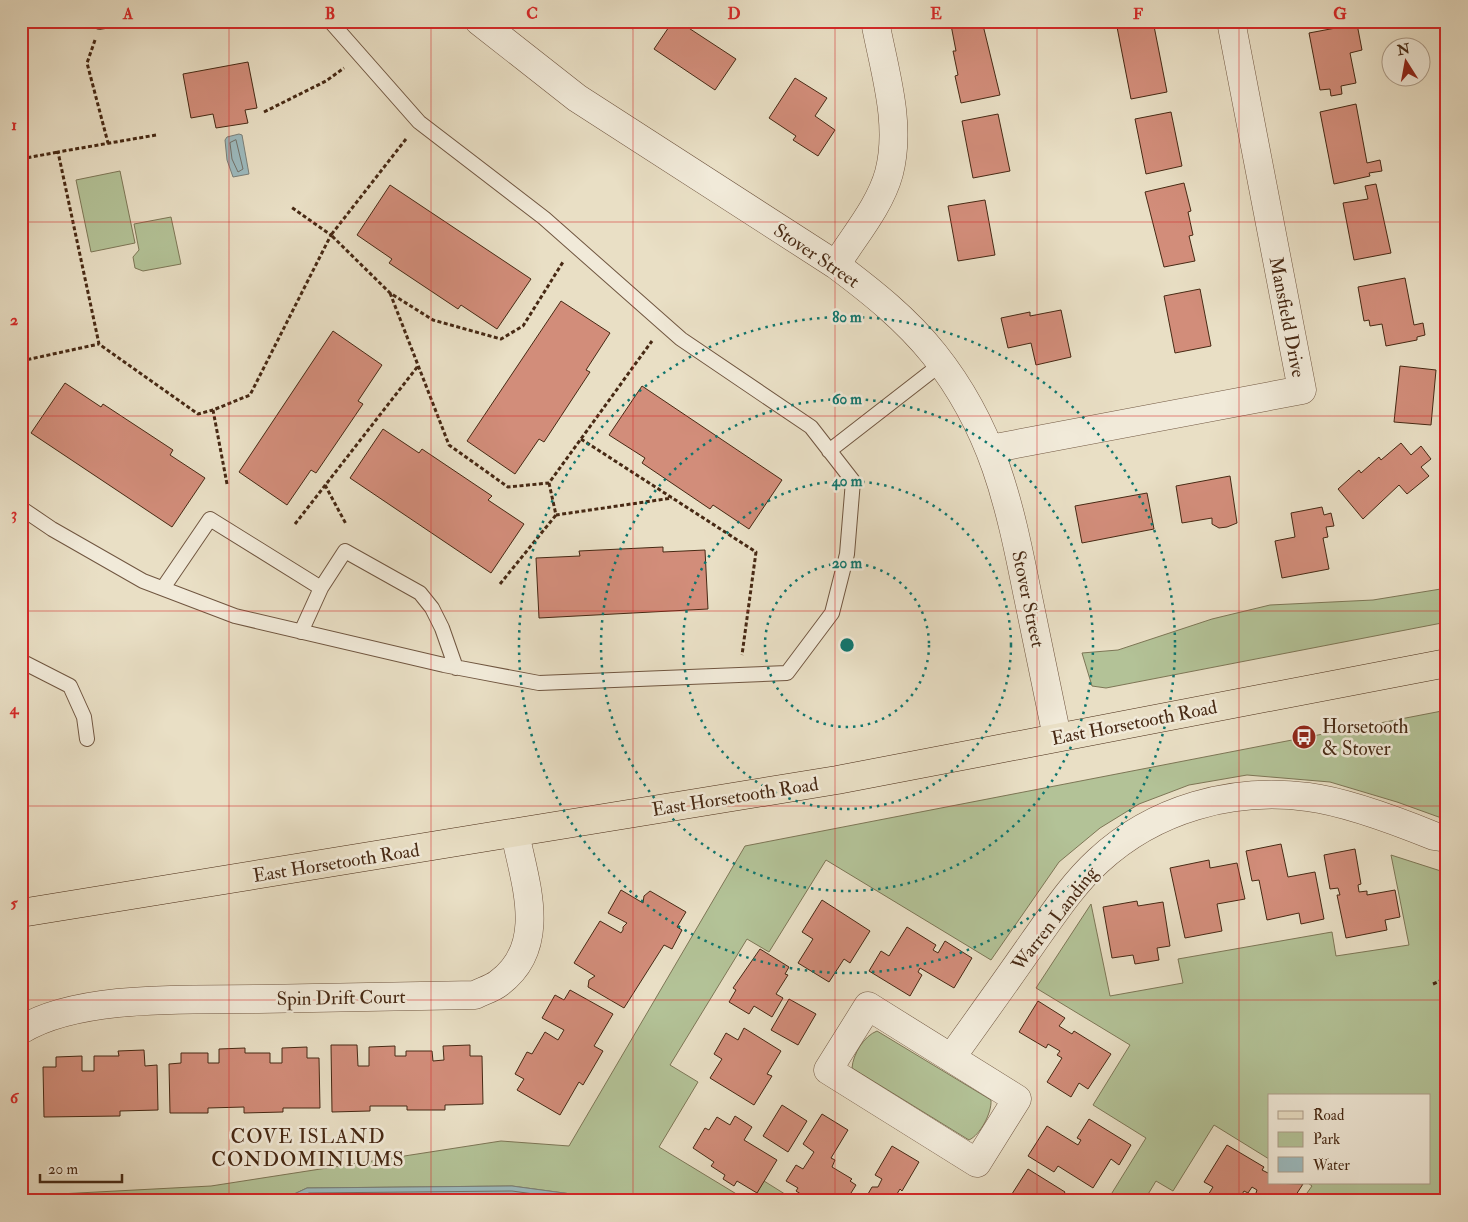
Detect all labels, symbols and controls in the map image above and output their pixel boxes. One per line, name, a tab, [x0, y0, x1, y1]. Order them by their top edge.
text: A	[122, 4, 134, 24]
text: B	[325, 4, 335, 24]
text: C	[526, 4, 538, 24]
text: D	[727, 4, 741, 24]
text: E	[930, 4, 942, 24]
text: F	[1133, 4, 1143, 24]
text: G	[1333, 4, 1347, 24]
north arrow	[1380, 38, 1430, 88]
text: N	[1395, 40, 1412, 59]
text: 1	[11, 115, 17, 135]
street label: Stover Street	[769, 218, 864, 293]
street label: Mansfield Drive	[1264, 255, 1310, 380]
text: 80 m	[832, 308, 862, 327]
text: 2	[10, 310, 18, 330]
text: 60 m	[832, 390, 862, 409]
text: 40 m	[831, 472, 863, 491]
text: 3	[11, 504, 17, 524]
street label: Stover Street	[1006, 549, 1050, 650]
text: 20 m	[832, 554, 862, 573]
centre of rings	[838, 636, 856, 654]
street label: East Horsetooth Road	[1049, 695, 1220, 751]
text: 4	[9, 699, 20, 719]
place label: Horsetooth & Stover	[1322, 715, 1409, 761]
bus stop icon: Horsetooth & Stover	[1291, 724, 1317, 750]
street label: East Horsetooth Road	[650, 772, 821, 822]
street label: East Horsetooth Road	[251, 838, 422, 888]
street label: Warren Landing	[1006, 861, 1103, 977]
text: 5	[10, 893, 18, 913]
street label: Spin Drift Court	[276, 985, 406, 1012]
text: 6	[10, 1088, 20, 1108]
legend	[1268, 1094, 1430, 1184]
text: Road	[1313, 1106, 1345, 1125]
district label: COVE ISLAND CONDOMINIUMS	[211, 1124, 405, 1172]
text: Park	[1313, 1130, 1340, 1149]
scale bar	[40, 1152, 122, 1184]
text: Water	[1312, 1156, 1350, 1175]
text: 20 m	[48, 1160, 78, 1179]

